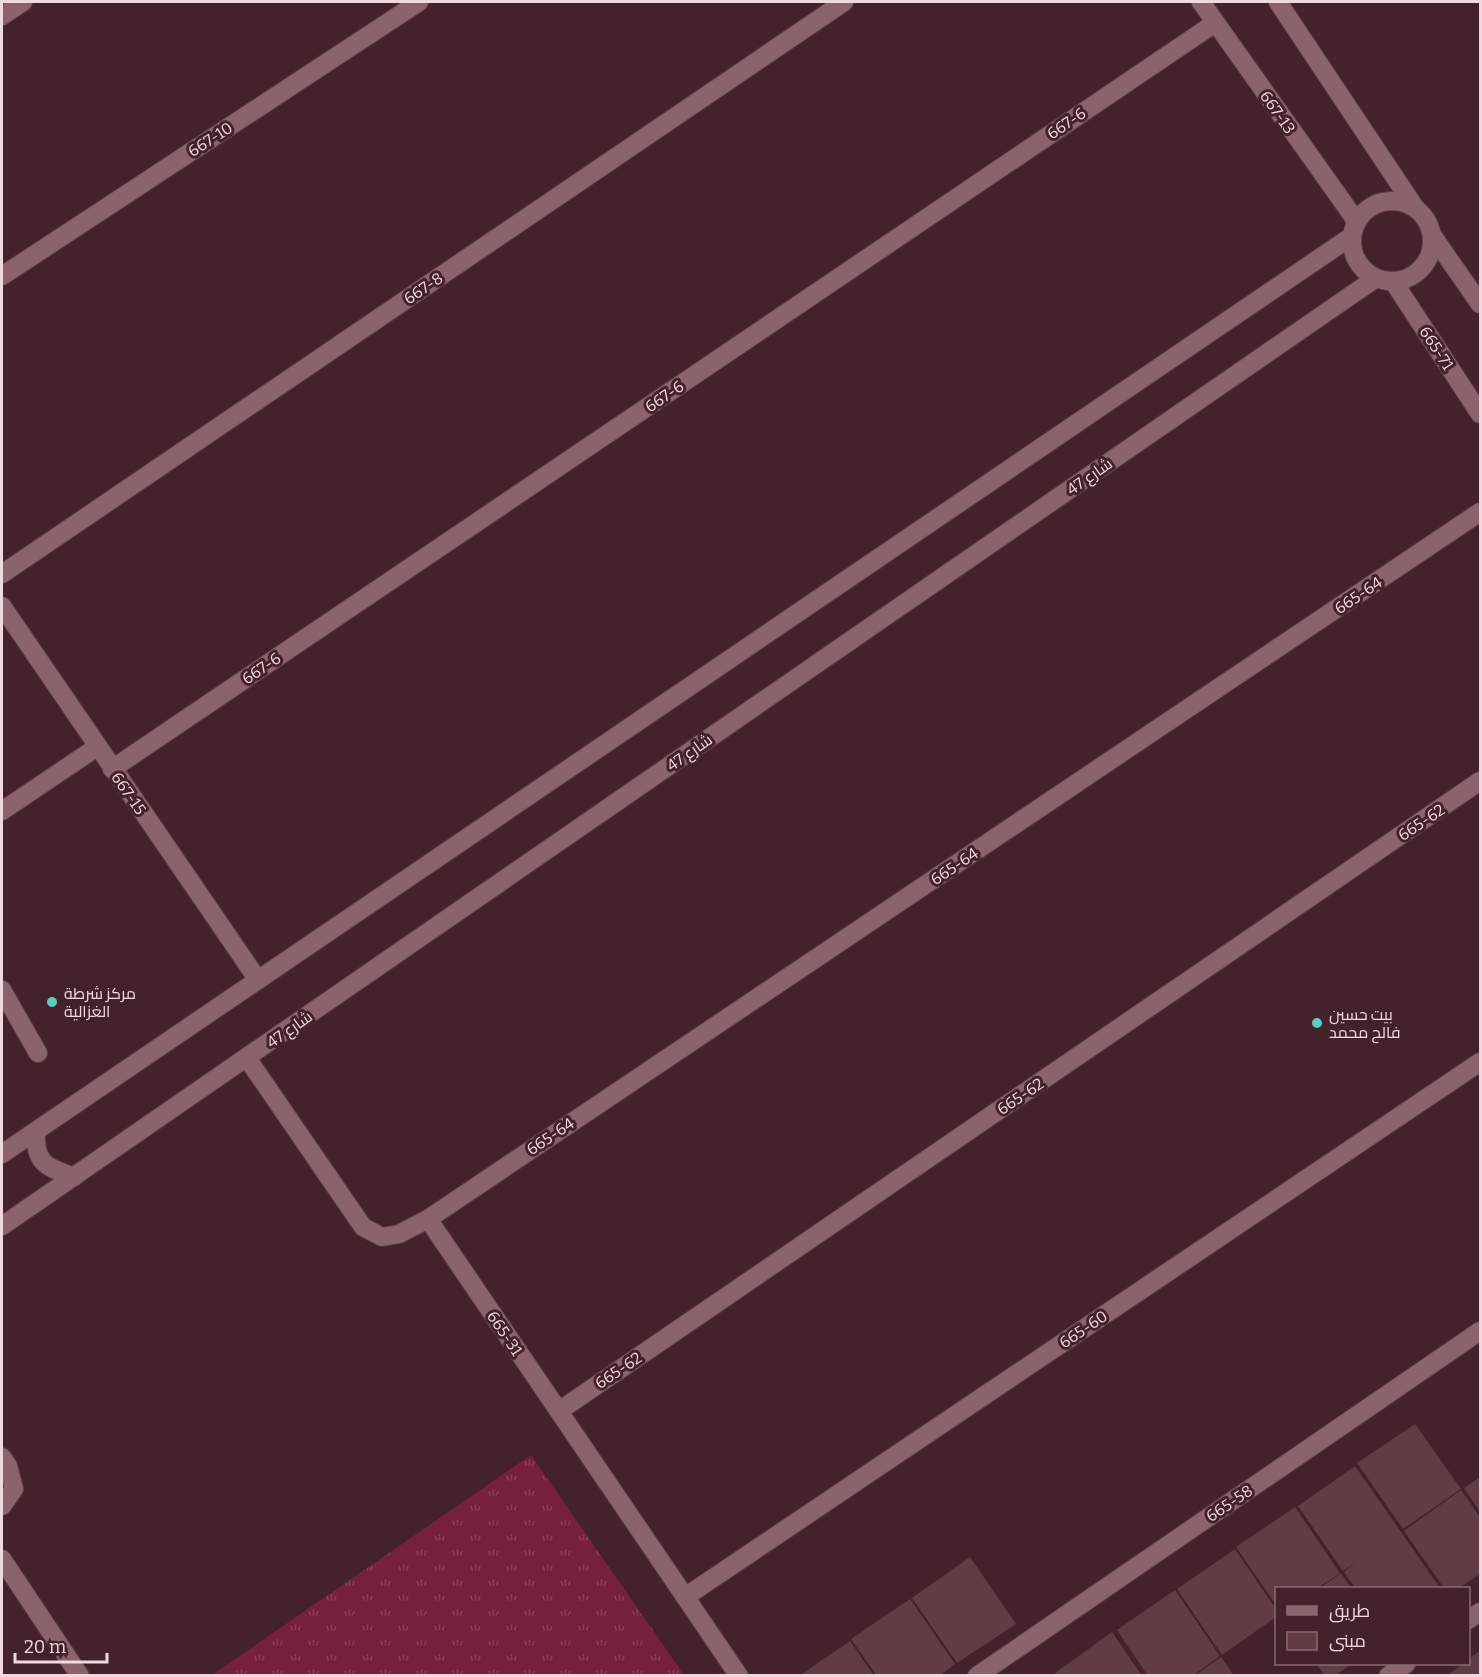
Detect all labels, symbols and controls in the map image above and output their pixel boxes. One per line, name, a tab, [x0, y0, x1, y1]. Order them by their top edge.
street label: 667-13	[1256, 87, 1299, 137]
street label: 667-6	[1043, 104, 1089, 143]
street label: 667-10	[184, 118, 236, 161]
street label: 667-8	[400, 269, 446, 308]
street label: 665-71	[1416, 323, 1458, 374]
street label: 667-6	[641, 377, 687, 416]
street label: شارع 47	[1063, 454, 1117, 501]
street label: 665-64	[1331, 572, 1386, 618]
street label: 667-6	[238, 649, 284, 688]
street label: شارع 47	[663, 730, 717, 777]
street label: 667-15	[107, 768, 150, 818]
street label: 665-62	[1394, 800, 1448, 845]
street label: 665-64	[927, 843, 982, 889]
place label: مركز شرطة الغزالية	[64, 984, 136, 1021]
marker: مركز شرطة الغزالية	[45, 995, 59, 1009]
place label: بيت حسين فالح محمد	[1329, 1005, 1400, 1044]
street label: شارع 47	[263, 1007, 317, 1054]
marker: بيت حسين فالح محمد	[1310, 1016, 1324, 1030]
street label: 665-62	[993, 1074, 1047, 1119]
street label: 665-64	[523, 1113, 578, 1159]
street label: 665-60	[1056, 1306, 1111, 1352]
street label: 665-31	[483, 1307, 527, 1360]
street label: 665-62	[591, 1348, 645, 1393]
street label: 665-58	[1202, 1481, 1256, 1526]
legend	[1275, 1587, 1470, 1665]
text: طريق	[1329, 1600, 1370, 1623]
scale bar	[15, 1626, 106, 1664]
text: مبنى	[1329, 1630, 1366, 1652]
text: 20 m	[24, 1636, 66, 1658]

